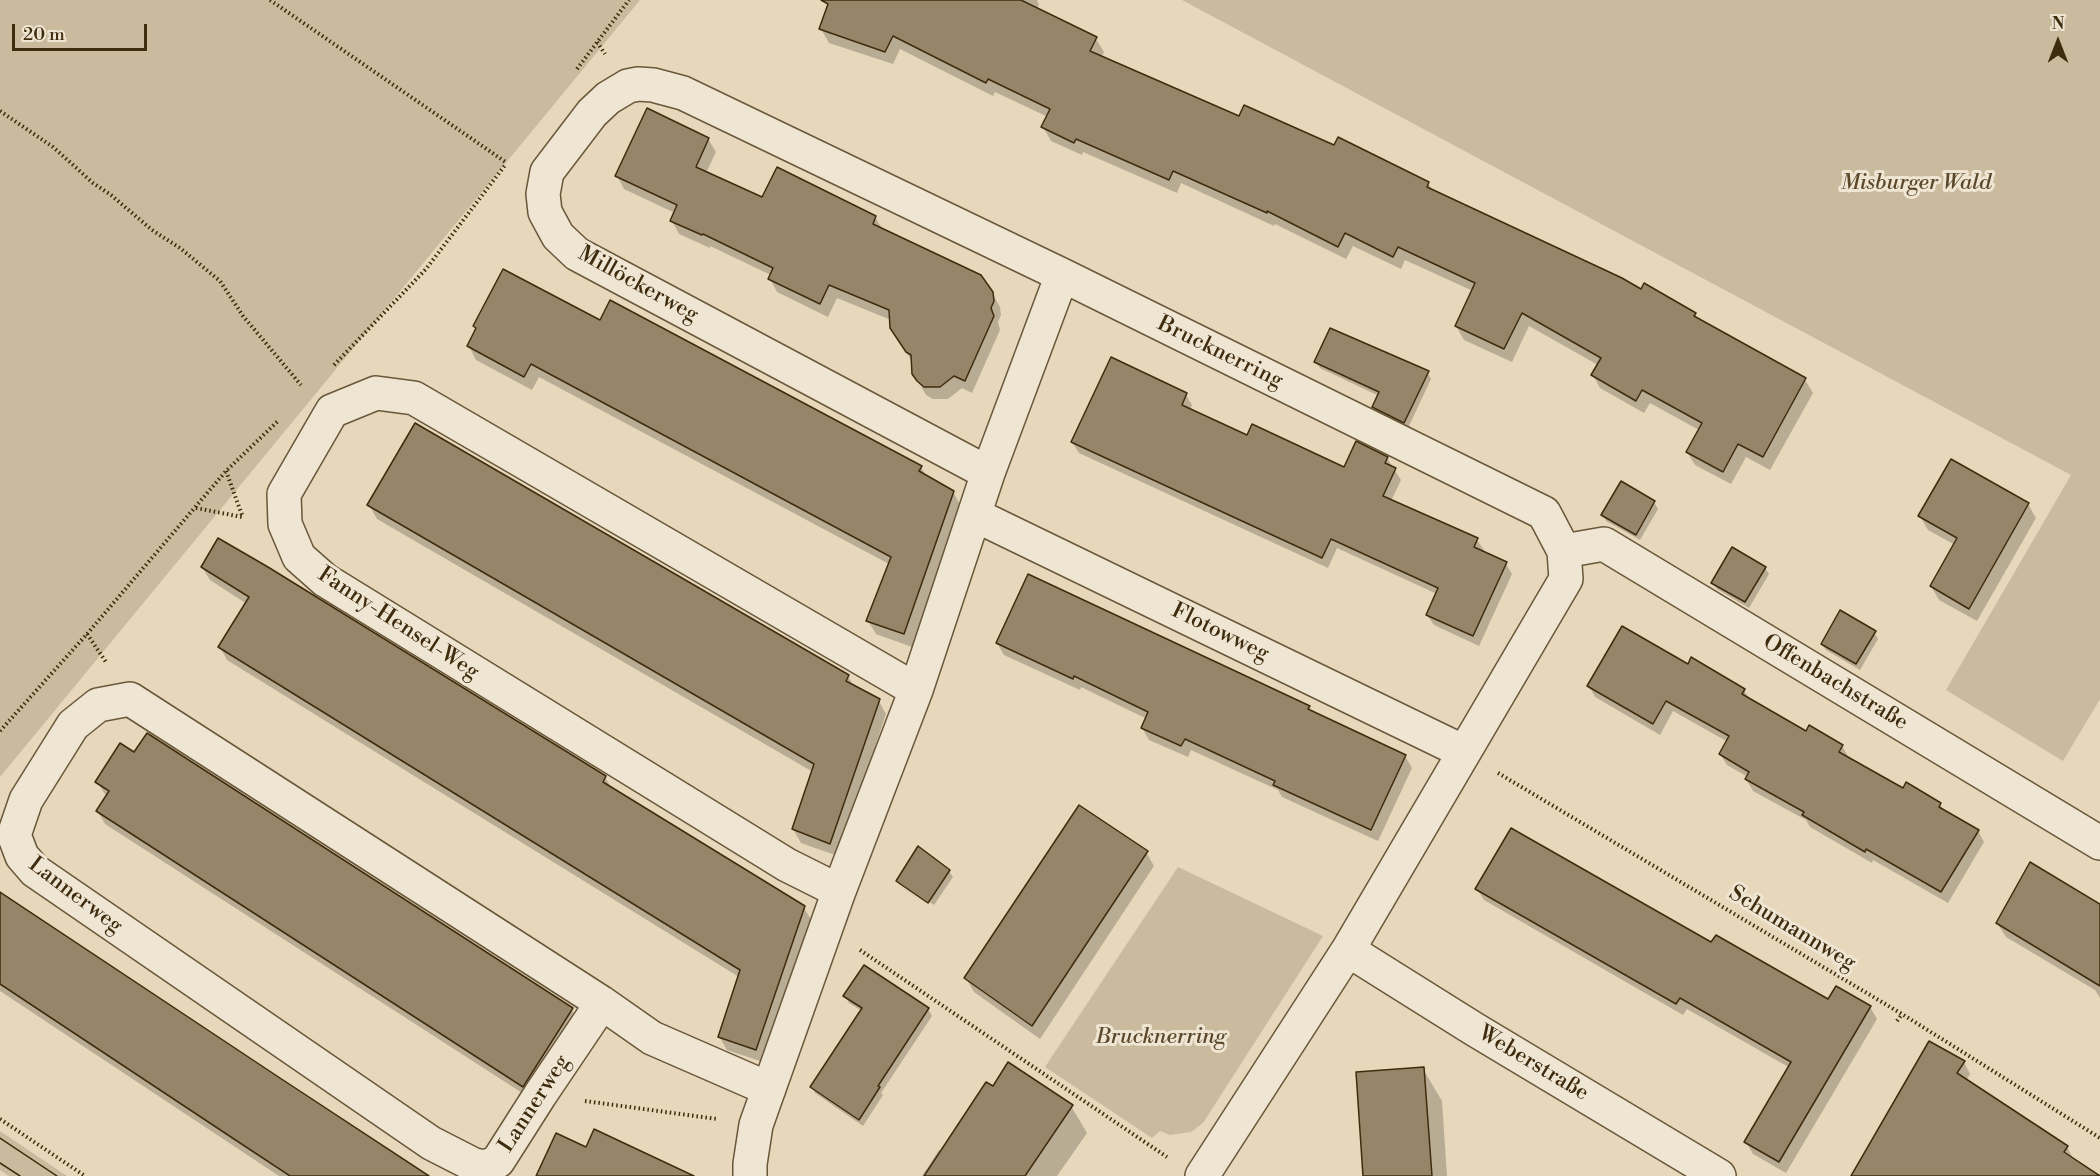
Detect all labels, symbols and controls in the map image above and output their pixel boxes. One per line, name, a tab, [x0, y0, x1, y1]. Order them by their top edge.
scale bar	[15, 12, 150, 50]
north arrow	[2028, 12, 2088, 72]
text: N	[2052, 14, 2064, 34]
text: 20 m	[23, 23, 65, 46]
park label: Misburger Wald	[1841, 171, 1991, 197]
street label: Millöckerweg	[573, 241, 703, 329]
street label: Brucknerring	[1153, 311, 1287, 395]
street label: Fanny-Hensel-Weg	[312, 562, 484, 686]
street label: Flotowweg	[1167, 598, 1273, 668]
street label: Offenbachstraße	[1758, 629, 1912, 737]
street label: Lannerweg	[23, 852, 127, 940]
street label: Schumannweg	[1724, 881, 1860, 977]
street label: Weberstraße	[1473, 1021, 1593, 1107]
park label: Brucknerring	[1096, 1025, 1226, 1051]
street label: Lannerweg	[494, 1050, 576, 1158]

